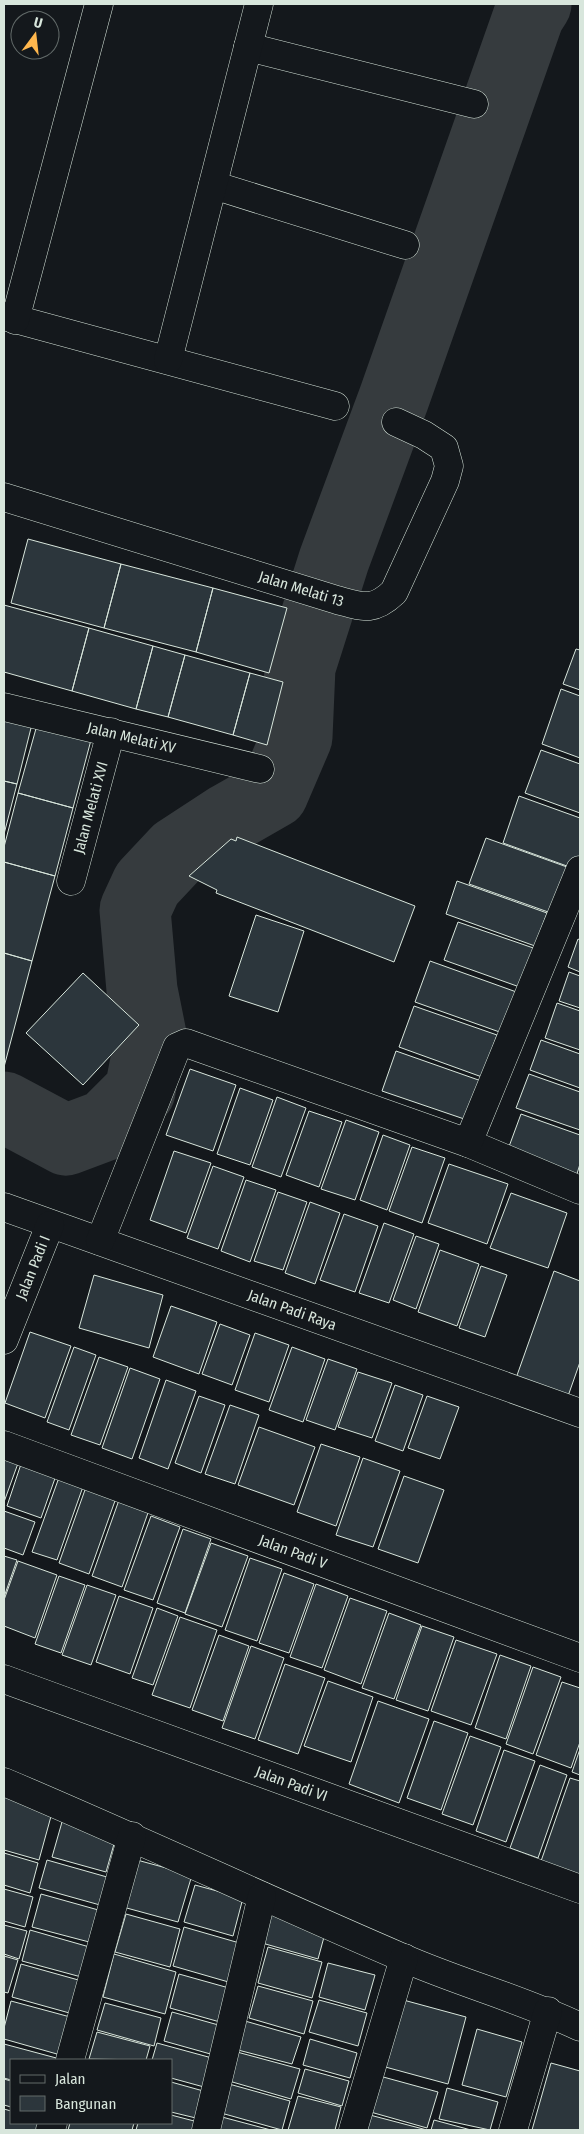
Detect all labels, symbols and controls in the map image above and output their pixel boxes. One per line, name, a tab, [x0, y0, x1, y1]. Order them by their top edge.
north arrow	[10, 10, 60, 60]
text: U	[32, 14, 44, 32]
street label: Jalan Melati 13	[256, 567, 346, 611]
street label: Jalan Melati XV	[85, 718, 178, 757]
street label: Jalan Melati XVI	[70, 760, 112, 856]
street label: Jalan Padi I	[12, 1233, 54, 1302]
street label: Jalan Padi Raya	[245, 1286, 339, 1334]
street label: Jalan Padi V	[256, 1531, 330, 1573]
street label: Jalan Padi VI	[253, 1762, 330, 1805]
legend	[10, 2059, 172, 2124]
text: Jalan	[55, 2070, 85, 2088]
text: Bangunan	[55, 2095, 116, 2113]

